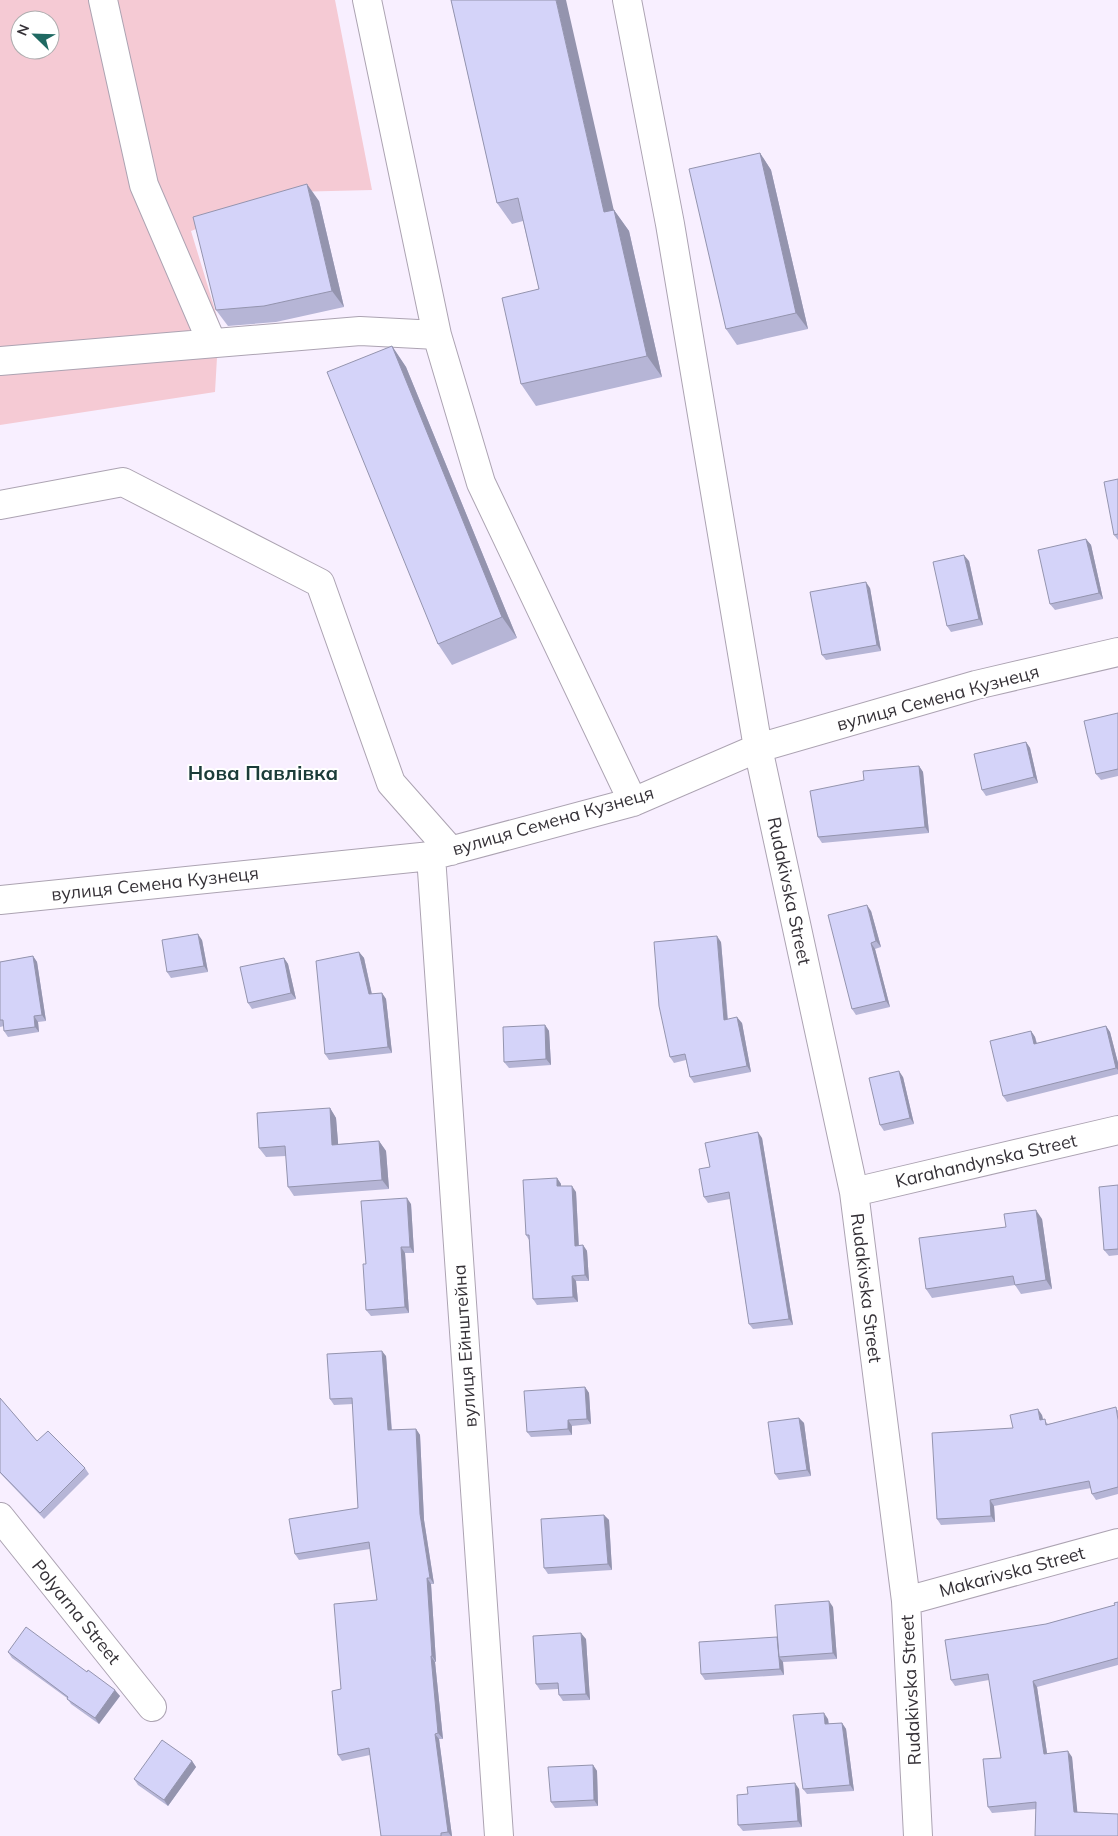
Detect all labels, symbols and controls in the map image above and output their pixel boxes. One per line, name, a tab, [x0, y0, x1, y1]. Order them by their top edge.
north arrow	[10, 10, 60, 60]
text: N	[13, 22, 33, 38]
street label: вулиця Семена Кузнеця	[834, 659, 1042, 736]
district label: Нова Павлівка	[188, 760, 338, 785]
street label: вулиця Семена Кузнеця	[449, 781, 656, 860]
street label: Rudakivska Street	[763, 815, 816, 967]
street label: вулиця Семена Кузнеця	[50, 861, 260, 906]
street label: Karahandynska Street	[893, 1128, 1079, 1193]
street label: Rudakivska Street	[846, 1212, 887, 1364]
street label: вулиця Ейнштейна	[447, 1264, 482, 1428]
street label: Makarivska Street	[937, 1541, 1087, 1602]
street label: Polyarna Street	[27, 1555, 126, 1669]
street label: Rudakivska Street	[895, 1614, 926, 1766]

